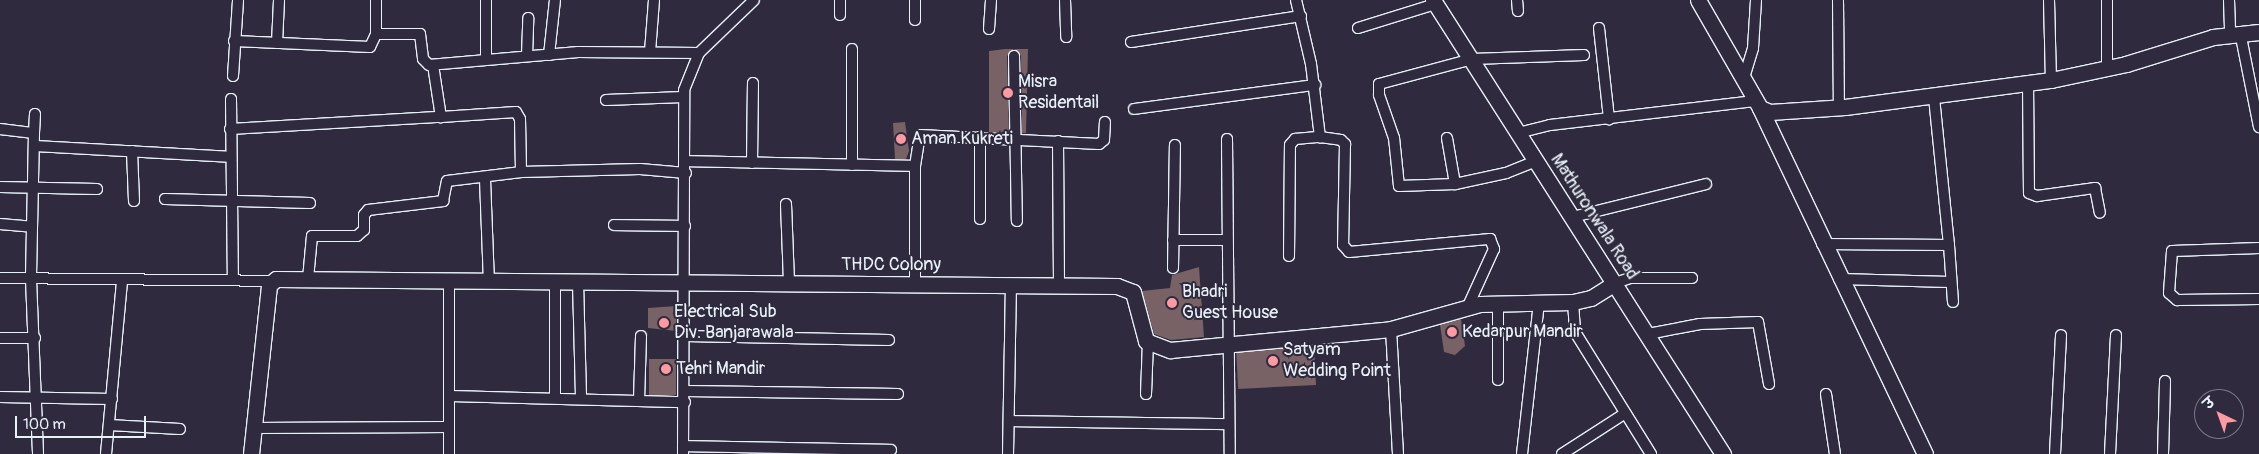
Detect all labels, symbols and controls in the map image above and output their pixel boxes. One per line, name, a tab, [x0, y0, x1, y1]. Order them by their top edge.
place label: Misra Residentail	[1018, 72, 1099, 115]
marker: Misra Residentail	[1002, 87, 1014, 99]
place label: Aman Kukreti	[911, 128, 1013, 150]
marker: Aman Kukreti	[895, 133, 907, 145]
street label: Mathuronwala Road	[1545, 150, 1643, 284]
street label: THDC Colony	[841, 254, 941, 276]
place label: Bhadri Guest House	[1182, 282, 1278, 324]
marker: Bhadri Guest House	[1166, 297, 1178, 309]
place label: Electrical Sub Div. Banjarawala	[674, 302, 794, 344]
marker: Electrical Sub Div. Banjarawala	[658, 317, 670, 329]
place label: Kedarpur Mandir	[1462, 321, 1583, 343]
marker: Kedarpur Mandir	[1446, 326, 1458, 338]
place label: Satyam Wedding Point	[1283, 340, 1391, 382]
marker: Satyam Wedding Point	[1267, 355, 1279, 367]
place label: Tehri Mandir	[676, 358, 765, 380]
marker: Tehri Mandir	[660, 363, 672, 375]
north arrow	[2194, 389, 2244, 439]
text: उ	[2200, 394, 2218, 413]
scale bar	[18, 406, 149, 438]
text: 100 m	[23, 415, 66, 434]

